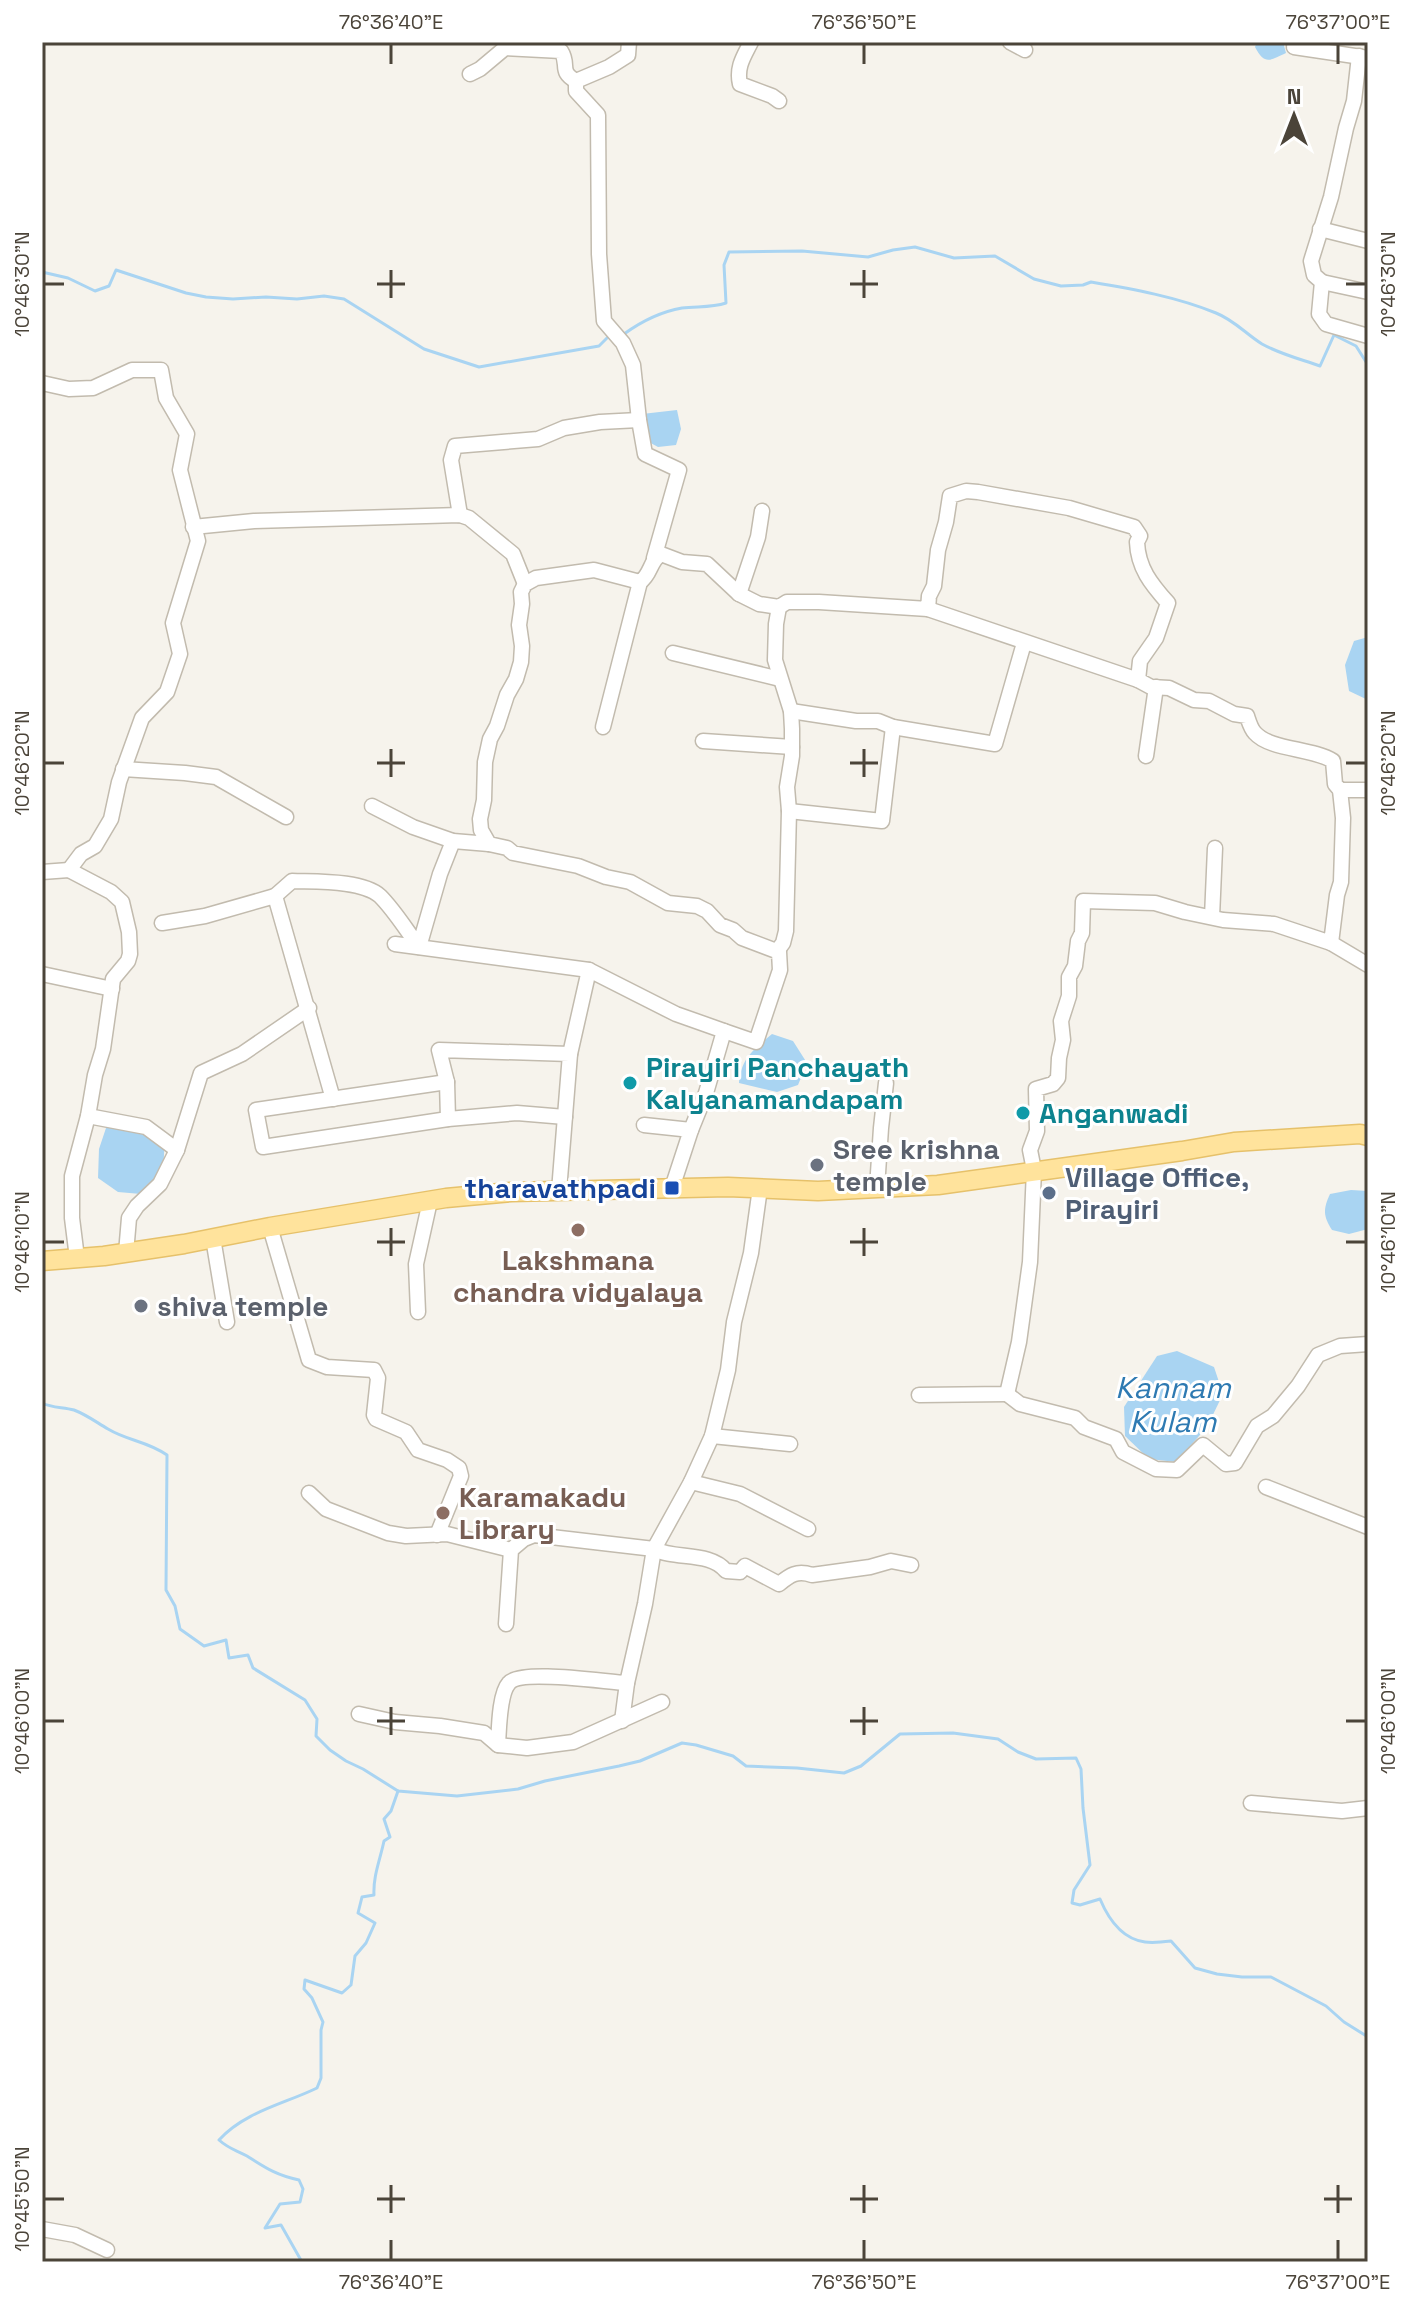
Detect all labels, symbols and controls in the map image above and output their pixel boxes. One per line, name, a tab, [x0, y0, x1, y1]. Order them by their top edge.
text: 76°36'40"E	[339, 9, 443, 35]
text: 76°36'50"E	[812, 9, 916, 35]
text: 76°37'00"E	[1286, 9, 1390, 35]
north arrow	[1254, 76, 1334, 156]
text: N	[1287, 82, 1301, 110]
text: 10°46'30"N	[9, 231, 35, 337]
text: 10°46'30"N	[1375, 231, 1401, 337]
text: 10°46'20"N	[9, 710, 35, 816]
text: 10°46'20"N	[1375, 710, 1401, 816]
place label: Pirayiri Panchayath Kalyanamandapam	[646, 1049, 909, 1117]
marker: Pirayiri Panchayath Kalyanamandapam	[621, 1074, 639, 1092]
place label: Anganwadi	[1039, 1095, 1188, 1131]
marker: Anganwadi	[1014, 1104, 1032, 1122]
place label: Sree krishna temple	[833, 1131, 1000, 1199]
marker: Sree krishna temple	[808, 1156, 826, 1174]
place label: Village Office, Pirayiri	[1065, 1159, 1249, 1227]
place label: tharavathpadi	[464, 1170, 656, 1206]
marker: tharavathpadi	[663, 1179, 681, 1197]
marker: Village Office, Pirayiri	[1040, 1184, 1058, 1202]
text: 10°46'10"N	[9, 1191, 35, 1293]
text: 10°46'10"N	[1375, 1191, 1401, 1293]
marker: Lakshmana chandra vidyalaya	[569, 1221, 587, 1239]
place label: Lakshmana chandra vidyalaya	[453, 1242, 703, 1310]
place label: shiva temple	[157, 1288, 328, 1324]
marker: shiva temple	[132, 1297, 150, 1315]
water label: Kannam Kulam	[1115, 1368, 1232, 1441]
place label: Karamakadu Library	[459, 1479, 626, 1547]
marker: Karamakadu Library	[434, 1504, 452, 1522]
text: 10°46'00"N	[9, 1668, 35, 1774]
text: 10°46'00"N	[1375, 1668, 1401, 1774]
text: 10°45'50"N	[9, 2147, 35, 2251]
text: 76°36'40"E	[339, 2269, 443, 2295]
text: 76°36'50"E	[812, 2269, 916, 2295]
text: 76°37'00"E	[1286, 2269, 1390, 2295]

